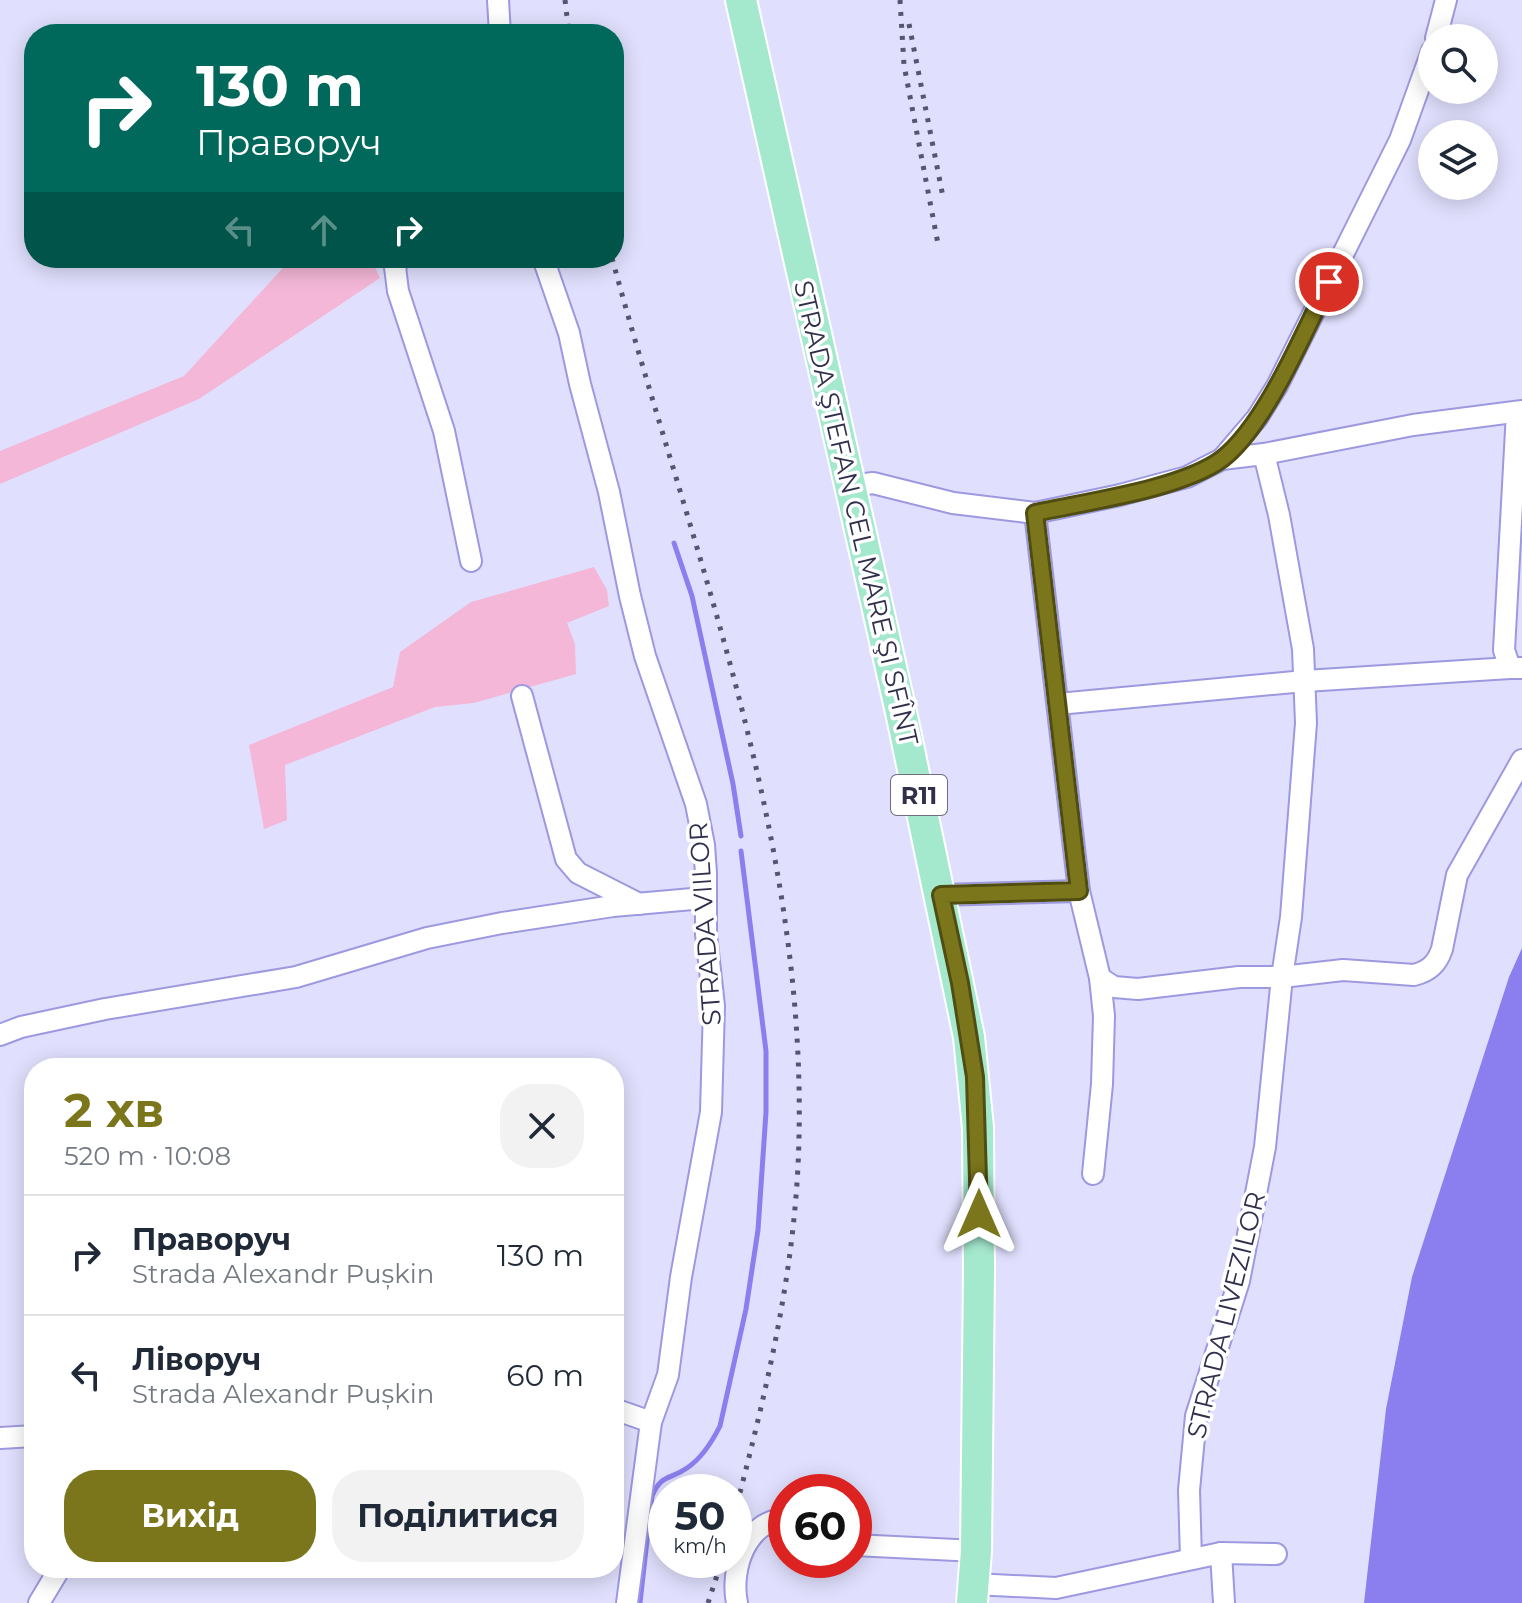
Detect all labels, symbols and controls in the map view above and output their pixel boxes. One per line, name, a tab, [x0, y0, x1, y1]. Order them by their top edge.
map controls	[1418, 24, 1498, 200]
button: search	[1418, 24, 1498, 104]
text: 130 m	[196, 52, 364, 120]
icon: right	[64, 56, 168, 160]
text: Праворуч	[196, 120, 382, 164]
button: layers	[1418, 120, 1498, 200]
icon: left	[218, 208, 262, 252]
icon: ahead	[302, 208, 346, 252]
icon: right	[386, 208, 430, 252]
pin	[1295, 248, 1363, 316]
icon: arrive	[1307, 260, 1351, 304]
street label: STRADA ŞTEFAN CEL MARE ŞI SFÎNT	[787, 277, 925, 749]
road number: R11	[891, 775, 947, 815]
street label: STRADA VIILOR	[682, 821, 728, 1027]
text: 2 хв	[64, 1081, 164, 1139]
button: close	[500, 1084, 584, 1168]
text: 520 m · 10:08	[64, 1140, 231, 1172]
position arrow	[937, 1172, 1021, 1256]
street label: STRADA LIVEZILOR	[1180, 1188, 1272, 1442]
text: Праворуч	[132, 1221, 291, 1258]
icon: right	[64, 1233, 108, 1277]
text: 130 m	[497, 1237, 584, 1274]
text: Strada Alexandr Pușkin	[132, 1258, 434, 1290]
text: Ліворуч	[132, 1341, 261, 1378]
icon: left	[64, 1353, 108, 1397]
text: 60 m	[506, 1357, 584, 1394]
text: Strada Alexandr Pușkin	[132, 1378, 434, 1410]
button: Вихід	[64, 1470, 316, 1562]
button: Поділитися	[332, 1470, 584, 1562]
speed limit sign: 60	[768, 1474, 872, 1578]
text: 50	[675, 1491, 725, 1540]
text: km/h	[673, 1534, 727, 1558]

